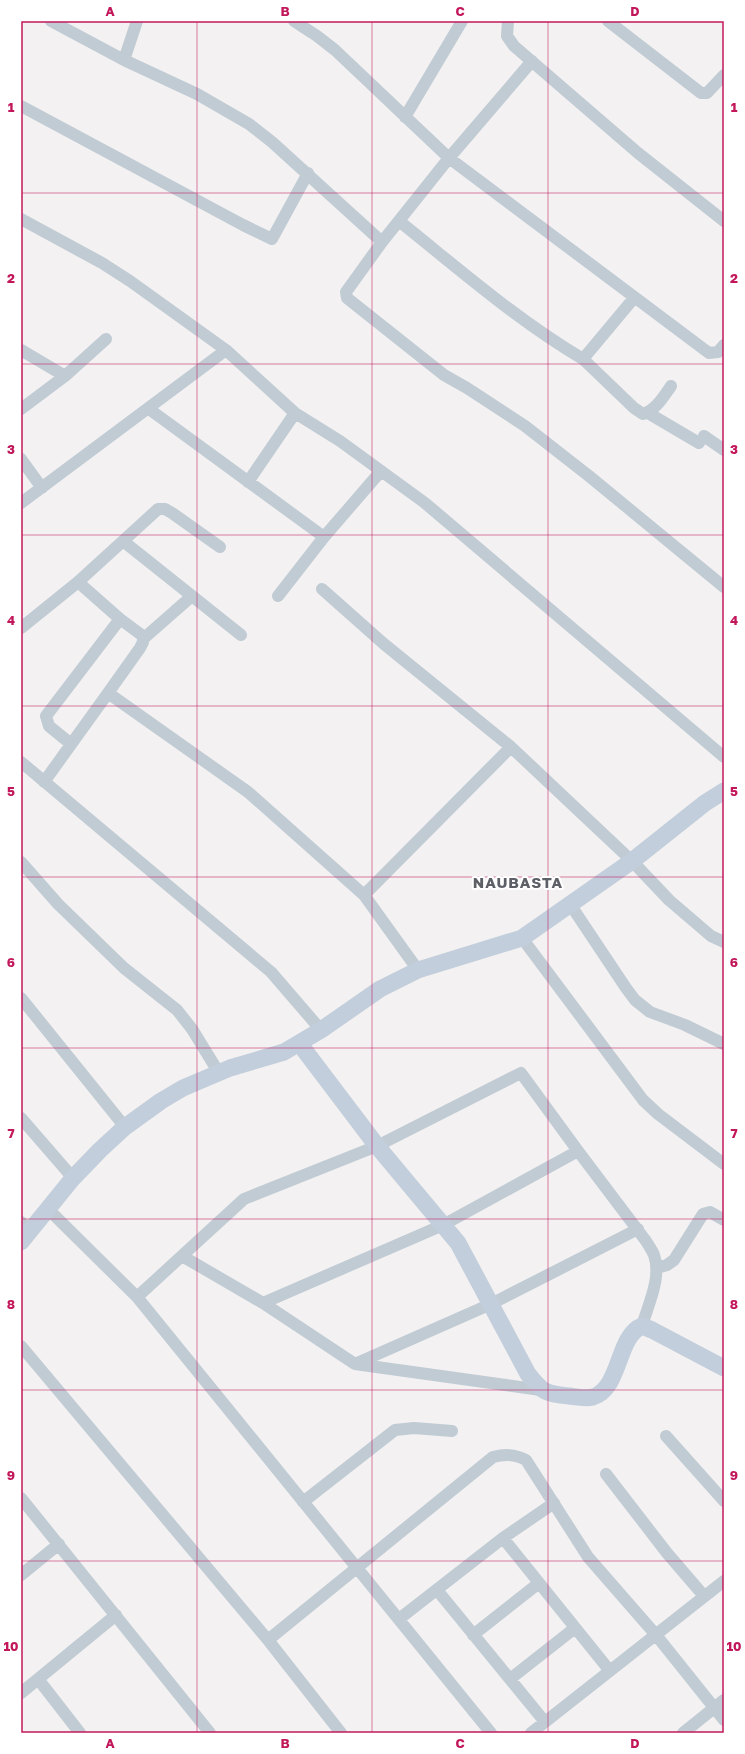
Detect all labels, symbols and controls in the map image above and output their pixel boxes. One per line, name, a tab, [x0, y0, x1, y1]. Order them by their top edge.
text: A	[105, 3, 115, 19]
text: B	[280, 3, 290, 19]
text: C	[455, 3, 465, 19]
text: D	[630, 3, 640, 19]
text: 1	[8, 99, 15, 115]
text: 1	[731, 99, 738, 115]
text: 2	[7, 270, 15, 286]
text: 2	[730, 270, 738, 286]
text: 3	[7, 441, 15, 457]
text: 3	[730, 441, 738, 457]
text: 4	[7, 612, 15, 628]
text: 4	[730, 612, 738, 628]
text: 5	[7, 783, 15, 799]
text: 5	[730, 783, 738, 799]
district label: NAUBASTA	[473, 873, 563, 891]
text: 6	[7, 954, 15, 970]
text: 6	[730, 954, 738, 970]
text: 7	[7, 1125, 15, 1141]
text: 7	[730, 1125, 738, 1141]
text: 8	[7, 1296, 15, 1312]
text: 8	[730, 1296, 738, 1312]
text: 9	[7, 1467, 15, 1483]
text: 9	[730, 1467, 738, 1483]
text: 10	[3, 1638, 19, 1654]
text: 10	[726, 1638, 742, 1654]
text: A	[105, 1735, 115, 1751]
text: B	[280, 1735, 290, 1751]
text: C	[455, 1735, 465, 1751]
text: D	[630, 1735, 640, 1751]

